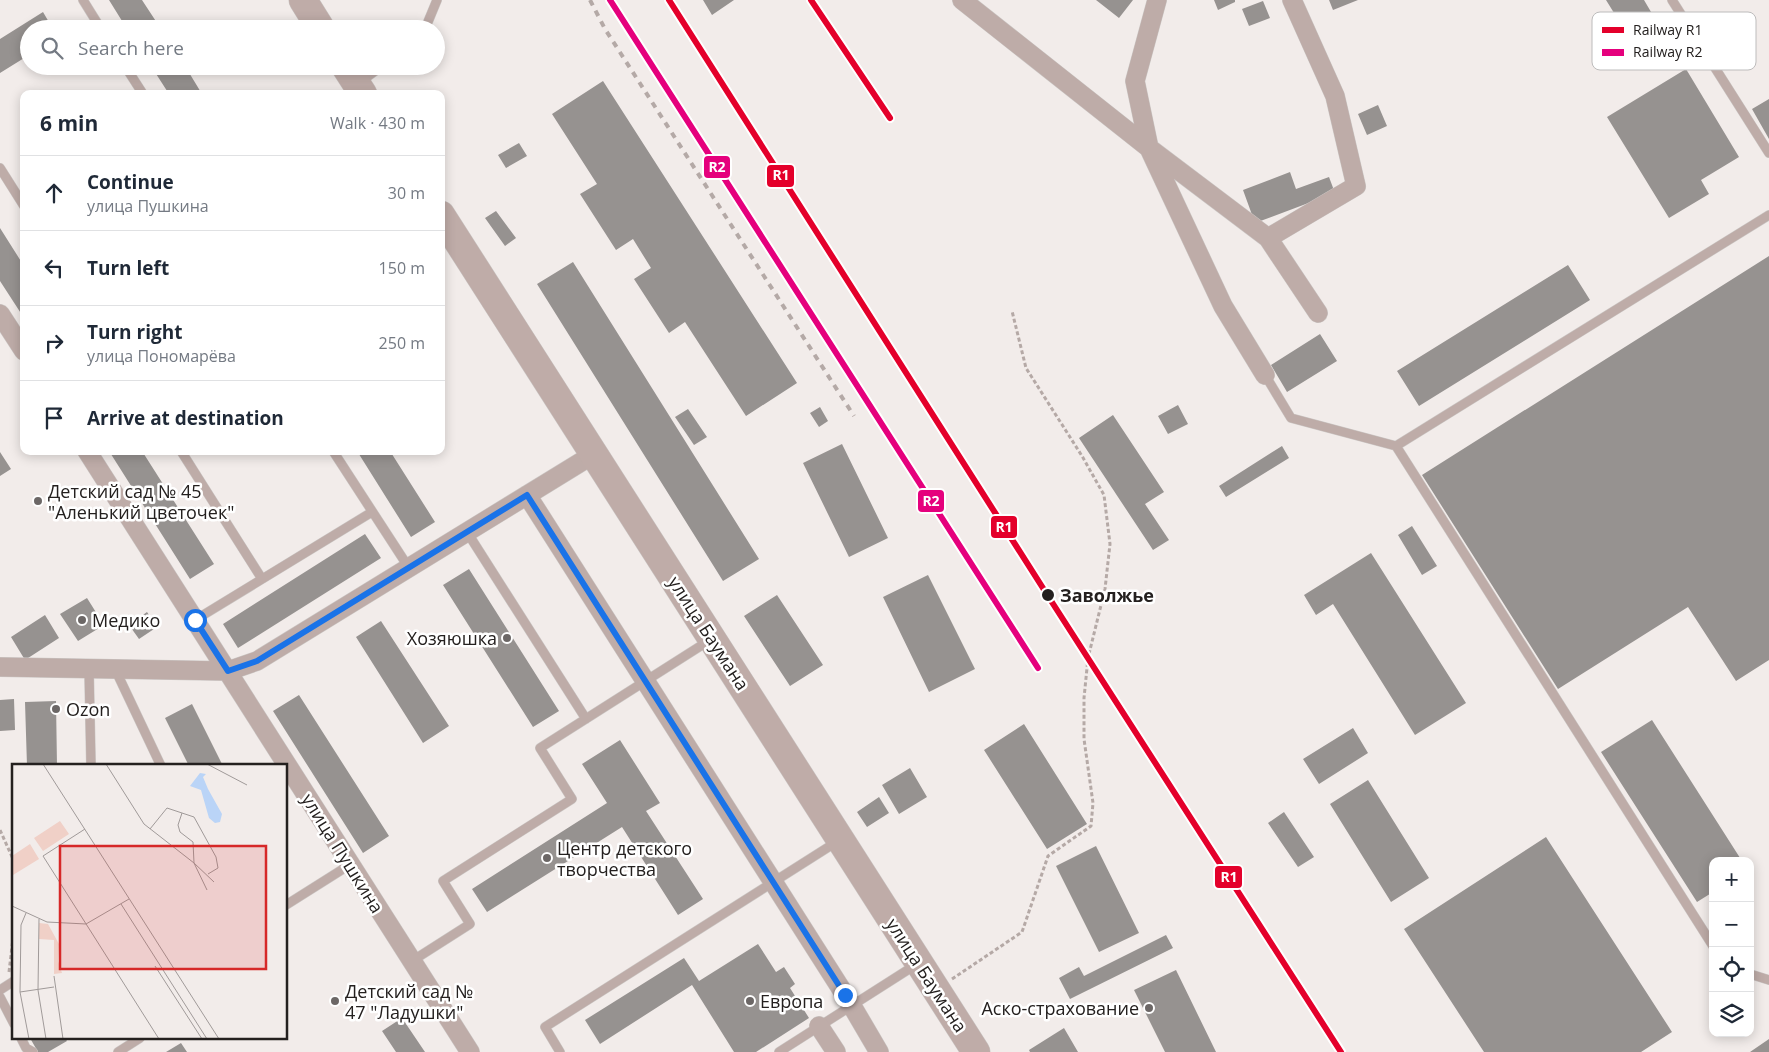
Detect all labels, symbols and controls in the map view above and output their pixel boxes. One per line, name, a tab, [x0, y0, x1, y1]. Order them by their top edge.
legend	[1592, 12, 1756, 70]
search box	[20, 20, 445, 75]
text: Railway R1	[1633, 20, 1702, 39]
icon: search	[38, 34, 66, 62]
text: Search here	[78, 35, 184, 61]
text: Railway R2	[1633, 42, 1702, 61]
text: 6 min	[40, 109, 98, 137]
text: Walk · 430 m	[330, 112, 425, 134]
line badge: R2	[703, 155, 731, 179]
text: R2	[708, 157, 726, 176]
line badge: R1	[766, 164, 795, 188]
text: R1	[772, 165, 790, 184]
text: Continue	[87, 169, 174, 195]
icon: ahead	[40, 179, 68, 207]
text: 30 m	[388, 182, 425, 204]
text: улица Пушкина	[87, 195, 209, 217]
icon: left	[40, 254, 68, 282]
text: Turn left	[87, 255, 169, 281]
text: 150 m	[379, 257, 425, 279]
text: Turn right	[87, 319, 182, 345]
icon: right	[40, 329, 68, 357]
text: 250 m	[379, 332, 425, 354]
text: улица Пономарёва	[87, 345, 236, 367]
icon: arrive	[40, 404, 68, 432]
text: Arrive at destination	[87, 405, 284, 431]
place label: Детский сад № 45 "Аленький цветочек"	[48, 479, 234, 524]
line badge: R2	[917, 489, 945, 513]
text: R2	[922, 491, 940, 510]
marker: Детский сад № 45 "Аленький цветочек"	[32, 495, 44, 507]
line badge: R1	[990, 515, 1018, 539]
text: R1	[995, 517, 1013, 536]
street label: улица Баумана	[663, 571, 755, 695]
place label: Заволжье	[1060, 583, 1154, 607]
marker: Заволжье	[1040, 587, 1056, 603]
place label: Медико	[92, 608, 160, 632]
route start	[184, 609, 207, 632]
marker: Медико	[76, 614, 88, 626]
place label: Хозяюшка	[407, 626, 497, 650]
marker: Хозяюшка	[501, 632, 513, 644]
place label: Ozon	[66, 697, 110, 721]
marker: Ozon	[50, 703, 62, 715]
inset map	[12, 764, 288, 1040]
street label: улица Пушкина	[297, 789, 389, 917]
place label: Центр детского творчества	[557, 836, 692, 881]
marker: Центр детского творчества	[541, 852, 553, 864]
map controls	[1709, 857, 1754, 1037]
button: +	[1709, 857, 1754, 902]
line badge: R1	[1214, 865, 1243, 889]
text: R1	[1220, 867, 1238, 886]
button: −	[1709, 902, 1754, 947]
street label: улица Баумана	[881, 913, 973, 1037]
button: locate	[1709, 947, 1754, 992]
place label: Детский сад № 47 "Ладушки"	[345, 979, 473, 1024]
route end	[834, 984, 857, 1007]
place label: Европа	[760, 989, 823, 1013]
button: layers	[1709, 992, 1754, 1037]
marker: Детский сад № 47 "Ладушки"	[329, 995, 341, 1007]
marker: Европа	[744, 995, 756, 1007]
place label: Аско-страхование	[981, 996, 1139, 1020]
marker: Аско-страхование	[1143, 1002, 1155, 1014]

